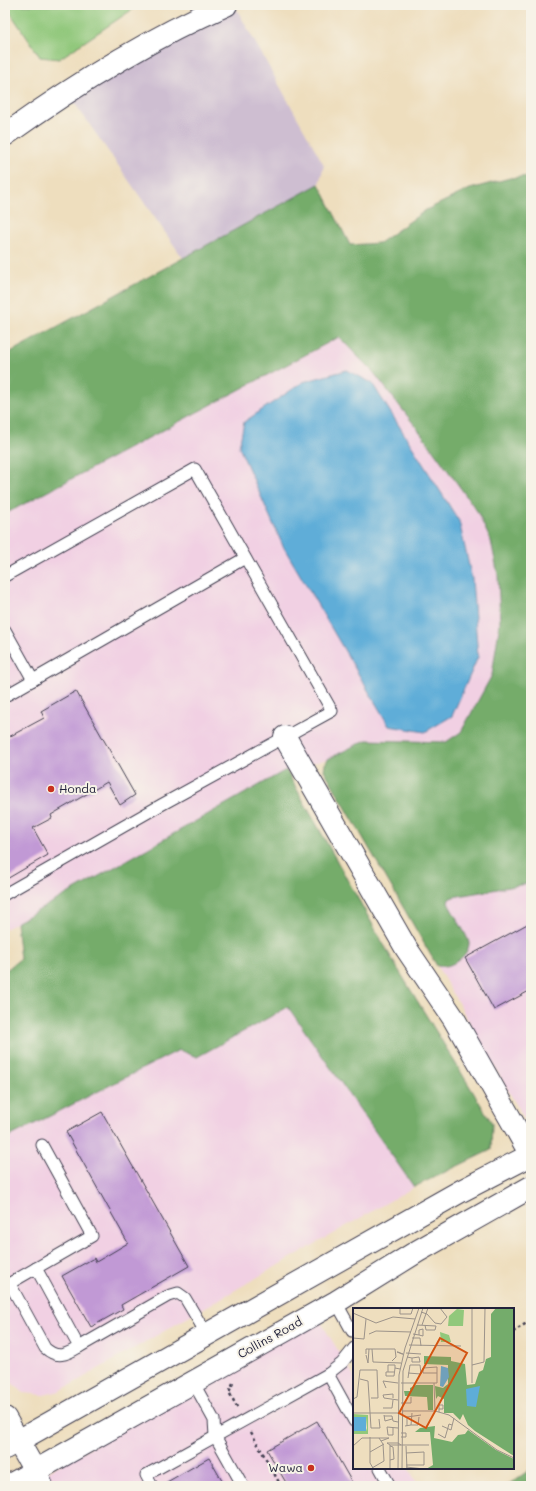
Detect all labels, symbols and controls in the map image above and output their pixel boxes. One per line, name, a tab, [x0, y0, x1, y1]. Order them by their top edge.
place label: Honda	[59, 780, 96, 796]
marker: Honda	[46, 784, 56, 794]
inset map	[353, 1308, 514, 1469]
street label: Collins Road	[234, 1313, 305, 1361]
place label: Wawa	[268, 1459, 303, 1475]
marker: Wawa	[306, 1463, 316, 1473]

